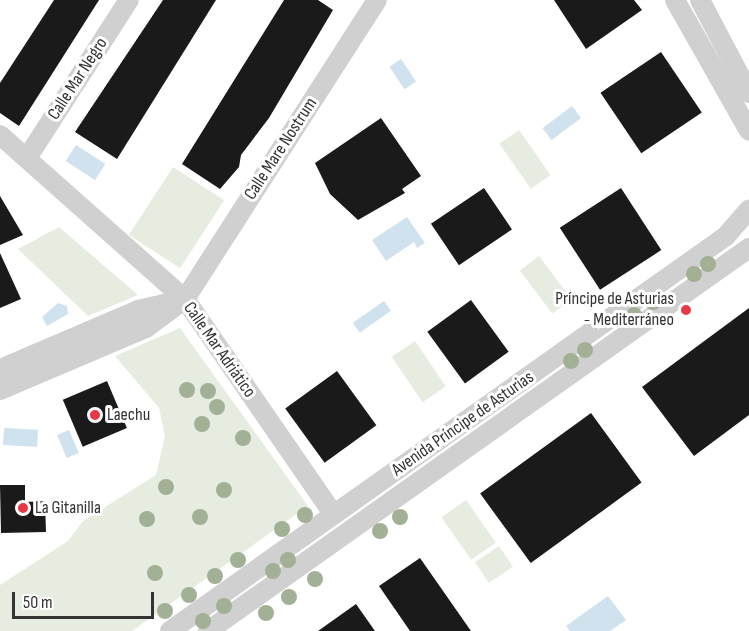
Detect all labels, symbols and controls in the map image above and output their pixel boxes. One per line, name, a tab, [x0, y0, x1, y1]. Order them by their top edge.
street label: Calle Mar Negro	[43, 34, 113, 124]
street label: Calle Mare Nostrum	[240, 94, 322, 204]
place label: Príncipe de Asturias - Mediterráneo	[555, 289, 674, 332]
street label: Calle Mar Adriático	[178, 298, 260, 402]
marker: Príncipe de Asturias - Mediterráneo	[679, 303, 693, 317]
street label: Avenida Príncipe de Asturias	[388, 367, 538, 481]
place label: Laechu	[107, 404, 150, 426]
marker: Laechu	[88, 408, 102, 422]
place label: La Gitanilla	[35, 497, 101, 519]
marker: La Gitanilla	[16, 501, 30, 515]
scale bar	[15, 580, 158, 618]
text: 50 m	[23, 592, 53, 613]

